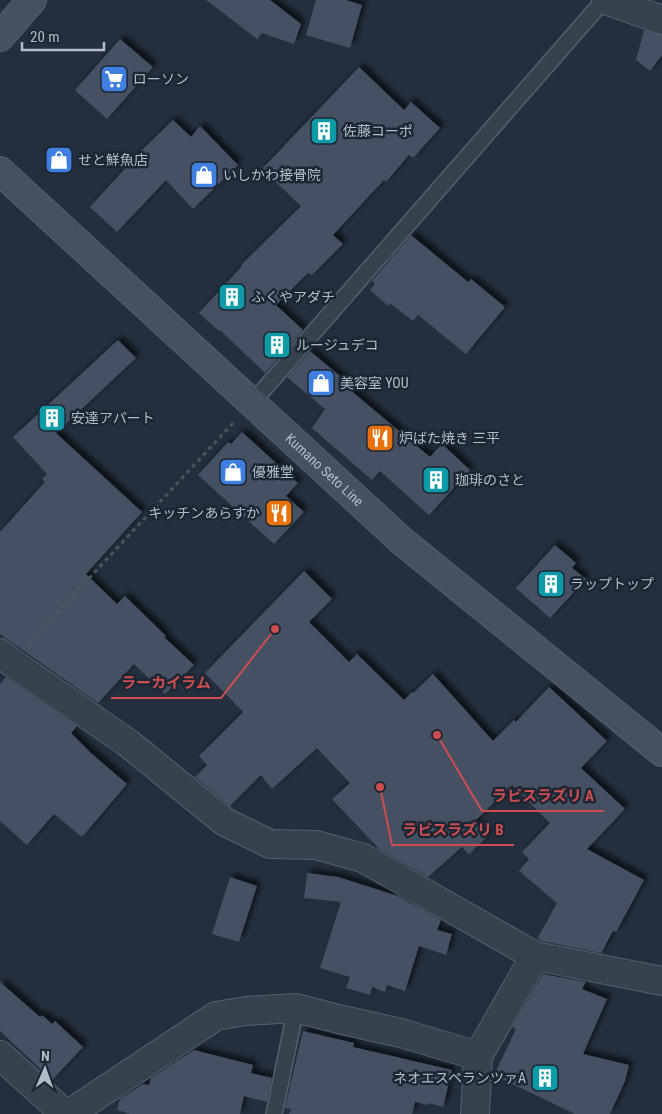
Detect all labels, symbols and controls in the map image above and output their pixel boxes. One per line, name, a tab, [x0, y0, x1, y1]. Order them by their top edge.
scale bar	[22, 20, 105, 52]
text: 20 m	[30, 28, 60, 46]
supermarket icon: ローソン	[99, 64, 129, 94]
place label: ローソン	[133, 71, 189, 87]
building icon: 佐藤コーポ	[309, 116, 339, 146]
place label: 佐藤コーポ	[343, 123, 413, 139]
shop icon: せと鮮魚店	[44, 145, 74, 175]
place label: せと鮮魚店	[78, 152, 148, 168]
shop icon: いしかわ接骨院	[189, 160, 219, 190]
place label: いしかわ接骨院	[223, 167, 321, 183]
building icon: ふくやアダチ	[217, 282, 247, 312]
place label: ふくやアダチ	[251, 289, 335, 305]
building icon: ルージュデコ	[262, 330, 292, 360]
place label: ルージュデコ	[296, 337, 379, 353]
shop icon: 美容室 YOU	[306, 368, 336, 398]
place label: 美容室 YOU	[340, 375, 409, 391]
building icon: 安達アパート	[37, 403, 67, 433]
place label: 安達アパート	[71, 410, 155, 426]
restaurant icon: 炉ばた焼き 三平	[365, 423, 395, 453]
street label: Kumano Seto Line	[282, 430, 367, 510]
place label: 炉ばた焼き 三平	[399, 430, 500, 446]
shop icon: 優雅堂	[218, 457, 248, 487]
place label: 優雅堂	[252, 464, 294, 480]
building icon: 珈琲のさと	[421, 465, 451, 495]
place label: 珈琲のさと	[455, 472, 525, 488]
restaurant icon: キッチンあらすか	[264, 498, 294, 528]
place label: キッチンあらすか	[148, 505, 260, 521]
building icon: ラップトップ	[536, 569, 566, 599]
place label: ラップトップ	[570, 576, 654, 592]
callout: ラーカイラム	[111, 668, 221, 698]
text: ラーカイラム	[121, 674, 211, 692]
callout: ラビスラズリ A	[482, 781, 604, 811]
text: ラビスラズリ A	[492, 787, 594, 805]
callout: ラビスラズリ B	[392, 815, 514, 845]
text: ラビスラズリ B	[402, 821, 504, 839]
north arrow	[20, 1044, 70, 1094]
text: N	[41, 1048, 50, 1064]
building icon: ネオエスペランツァA	[530, 1063, 560, 1093]
place label: ネオエスペランツァA	[393, 1070, 526, 1086]

